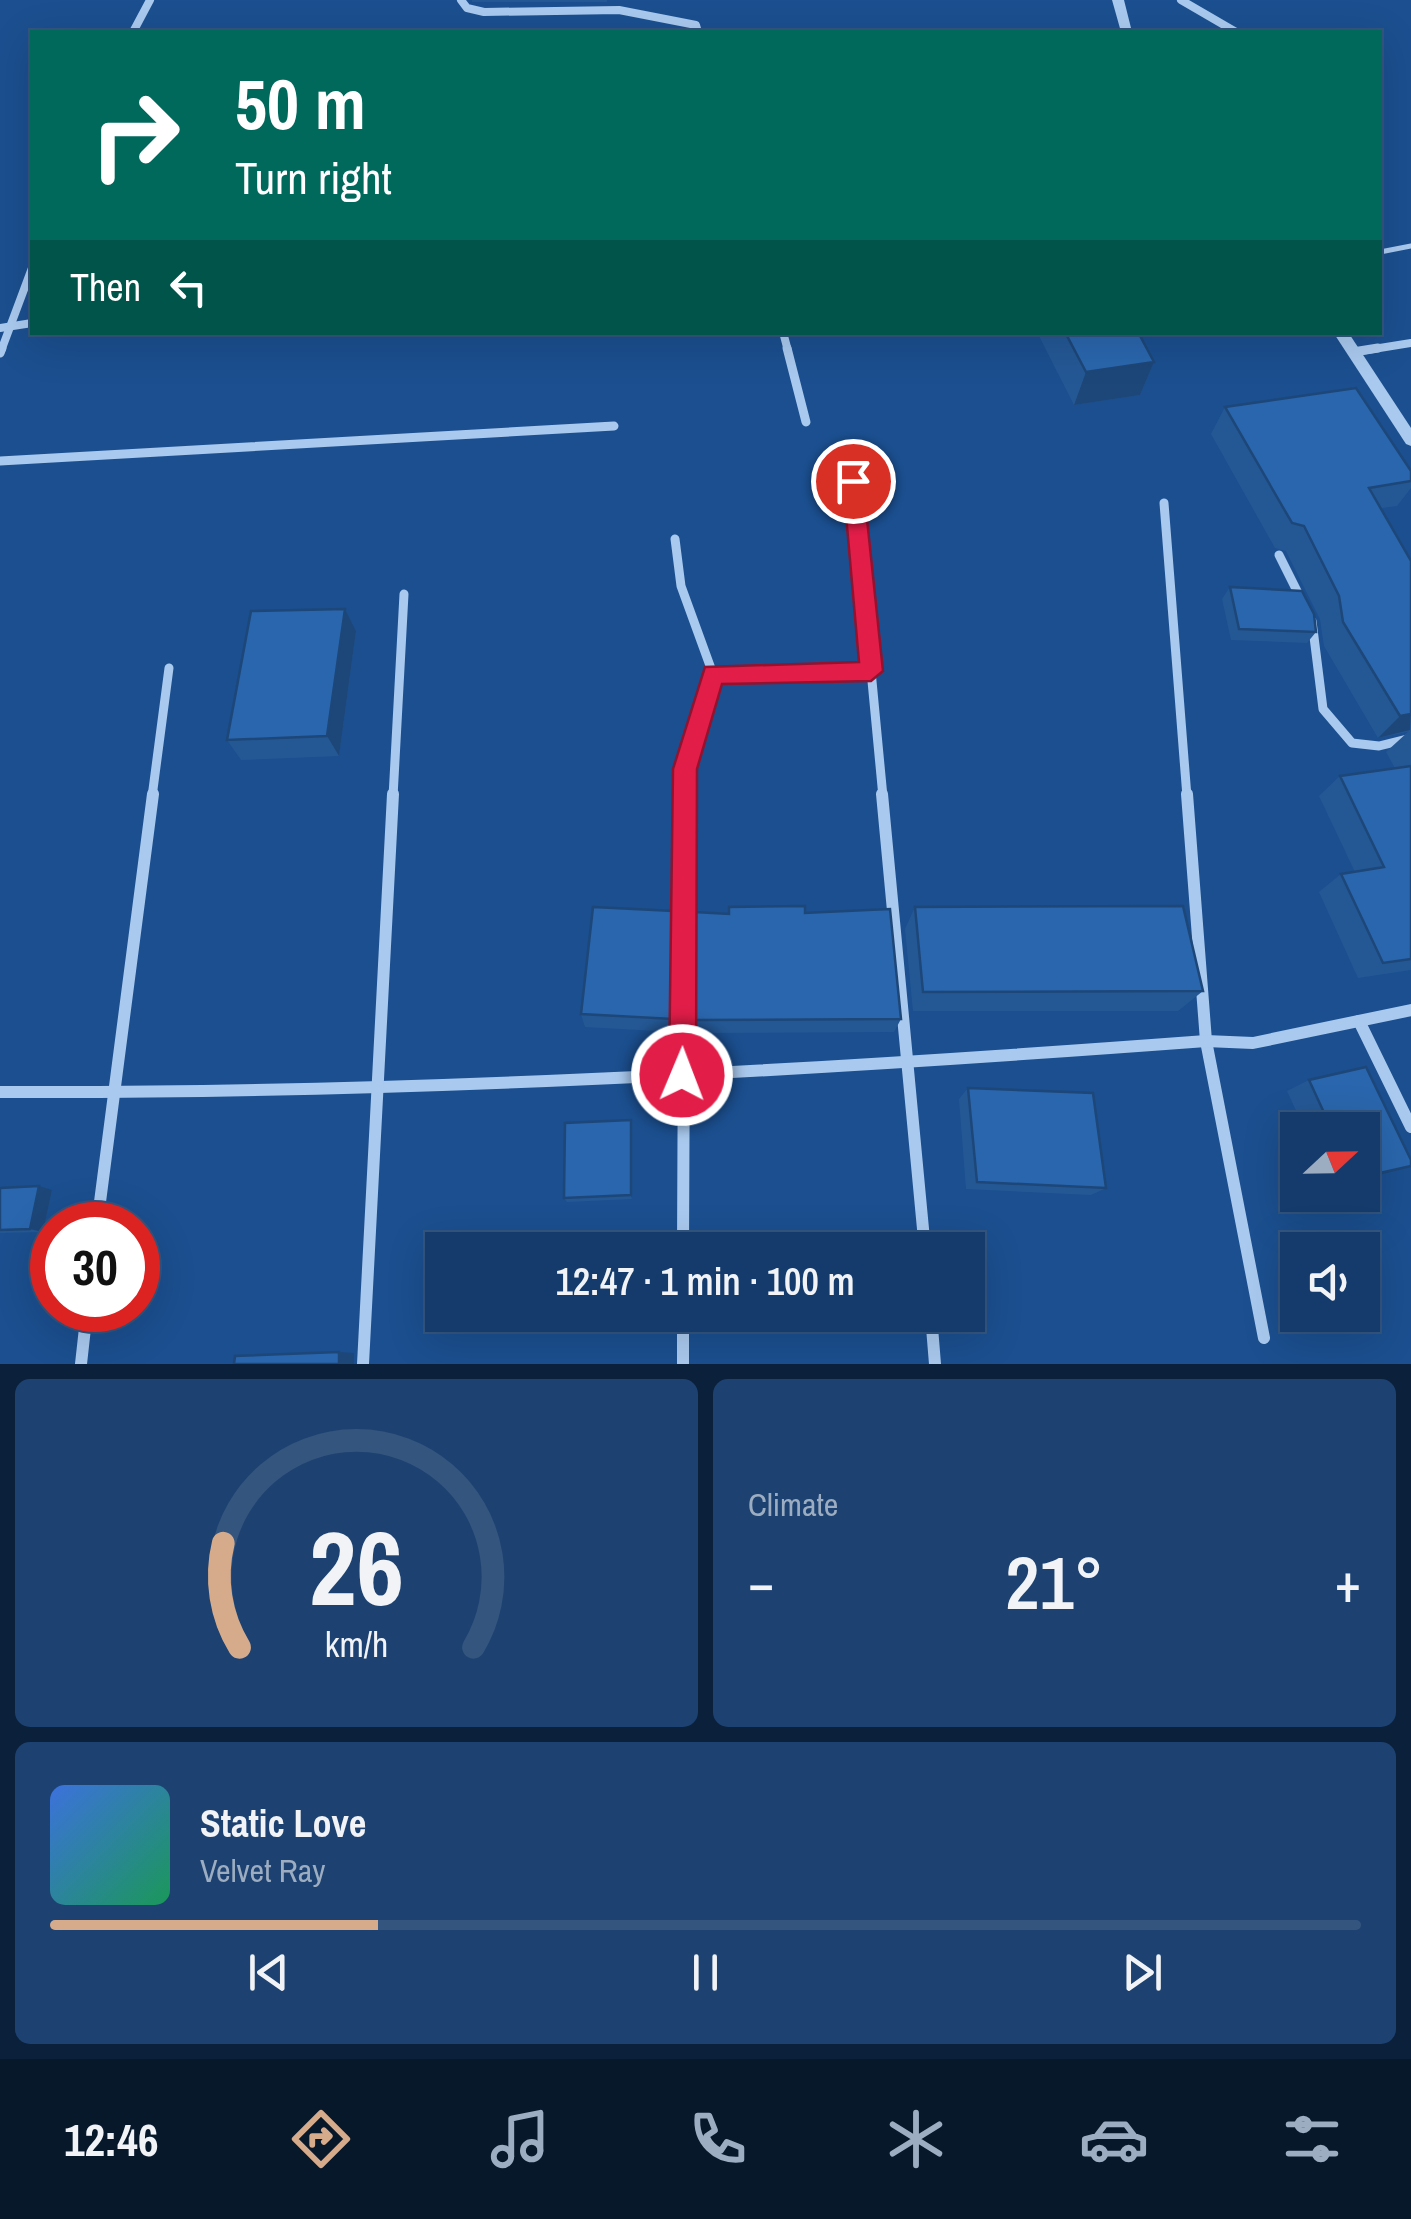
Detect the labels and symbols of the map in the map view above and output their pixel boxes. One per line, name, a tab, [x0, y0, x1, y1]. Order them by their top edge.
pin	[811, 439, 896, 524]
position arrow	[630, 1023, 734, 1127]
north arrow	[1280, 1112, 1380, 1212]
speed limit sign: 30	[30, 1202, 160, 1332]

